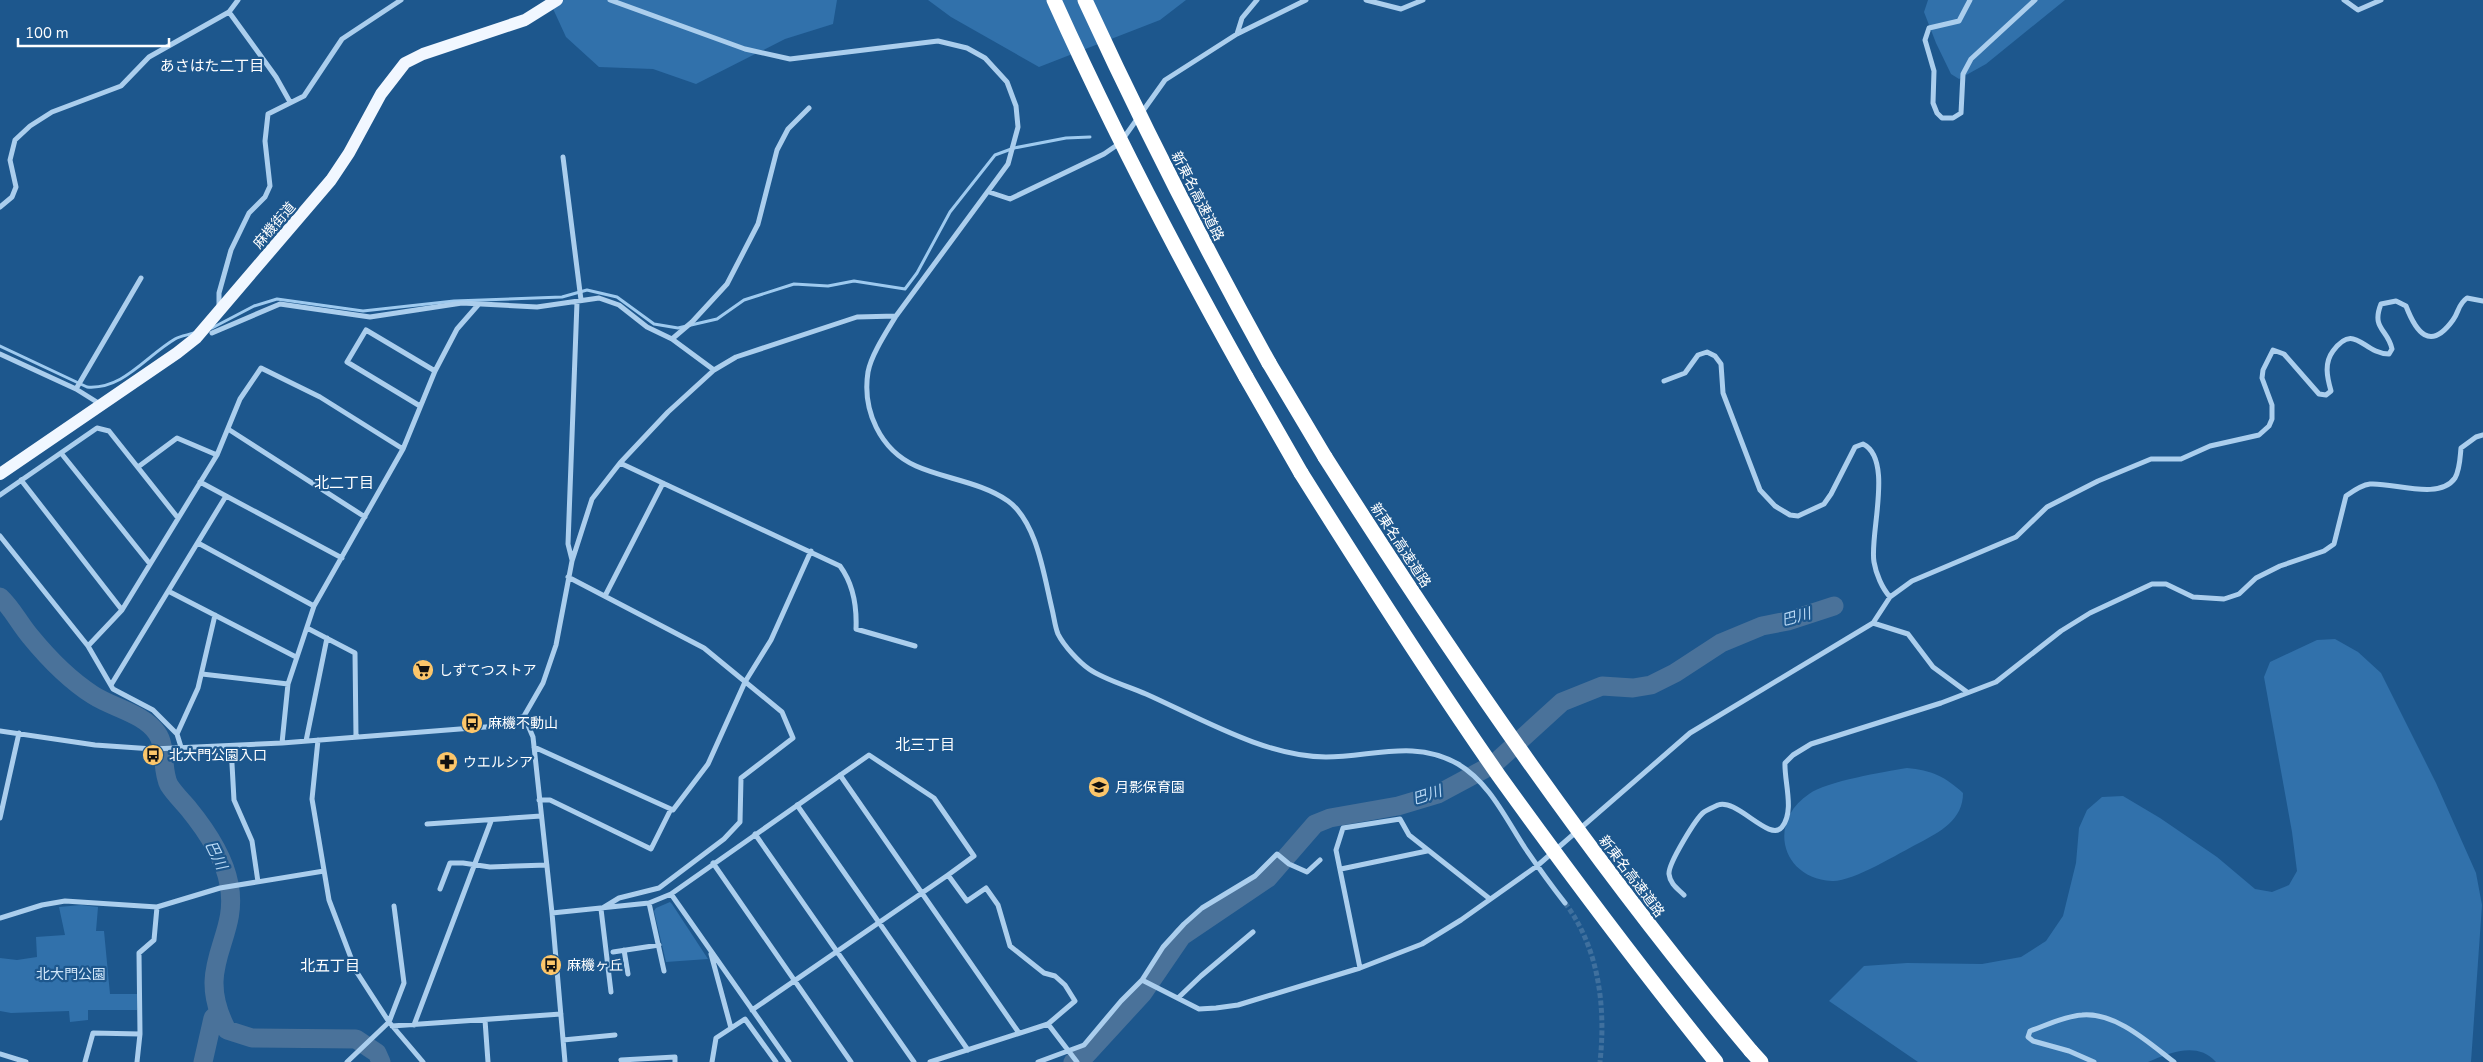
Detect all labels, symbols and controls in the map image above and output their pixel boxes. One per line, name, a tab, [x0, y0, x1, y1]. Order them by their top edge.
scale bar	[18, 15, 169, 47]
text: 100 m	[25, 23, 69, 43]
district label: あさはた二丁目	[160, 56, 264, 76]
street label: 新東名高速道路	[1167, 148, 1228, 244]
street label: 麻機街道	[249, 198, 300, 253]
district label: 北二丁目	[314, 473, 374, 493]
street label: 新東名高速道路	[1366, 499, 1435, 592]
water label: 巴川	[1779, 603, 1815, 631]
supermarket icon: しずてつストア	[411, 658, 435, 682]
place label: しずてつストア	[439, 661, 536, 680]
bus stop icon: 麻機不動山	[460, 711, 484, 735]
place label: 麻機不動山	[488, 714, 558, 733]
district label: 北三丁目	[895, 735, 955, 755]
bus stop icon: 北大門公園入口	[141, 743, 165, 767]
place label: 北大門公園入口	[169, 746, 267, 765]
pharmacy icon: ウエルシア	[435, 750, 459, 774]
place label: ウエルシア	[463, 753, 533, 772]
school or university icon: 月影保育園	[1087, 775, 1111, 799]
place label: 月影保育園	[1115, 778, 1185, 797]
water label: 巴川	[1410, 780, 1446, 809]
street label: 新東名高速道路	[1595, 831, 1669, 921]
water label: 巴川	[200, 837, 232, 875]
bus stop icon: 麻機ヶ丘	[539, 953, 563, 977]
district label: 北五丁目	[300, 956, 360, 976]
place label: 麻機ヶ丘	[567, 956, 623, 975]
park label: 北大門公園	[36, 965, 106, 984]

